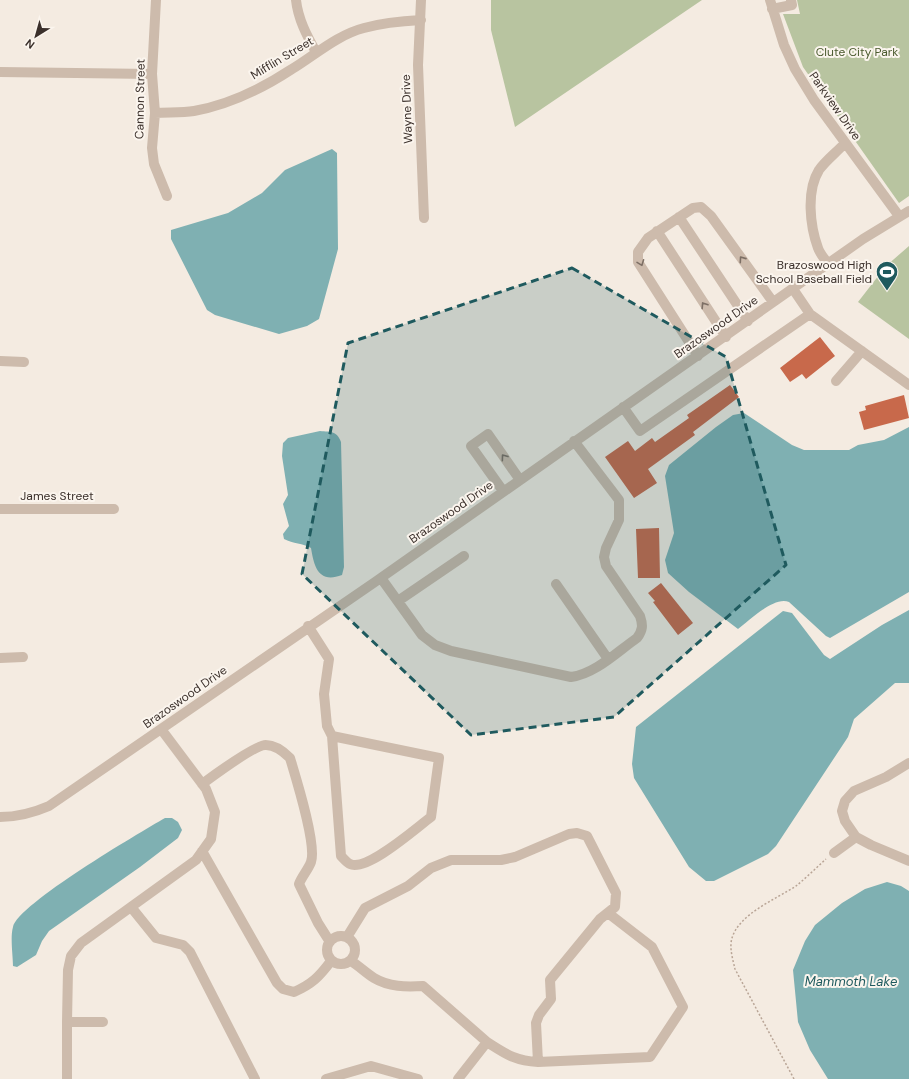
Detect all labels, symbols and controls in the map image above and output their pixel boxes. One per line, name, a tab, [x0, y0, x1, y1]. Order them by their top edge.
north arrow	[16, 16, 56, 56]
street label: Mifflin Street	[248, 33, 317, 83]
text: N	[23, 36, 37, 52]
park label: Clute City Park	[816, 44, 898, 60]
street label: Cannon Street	[131, 59, 149, 139]
street label: Parkview Drive	[805, 69, 865, 144]
street label: Wayne Drive	[398, 74, 416, 144]
one-way arrow	[740, 257, 747, 264]
place label: Brazoswood High School Baseball Field	[756, 257, 872, 287]
one-way arrow	[636, 259, 644, 266]
sports icon: Brazoswood High School Baseball Field	[874, 259, 900, 292]
street label: Brazoswood Drive	[671, 292, 761, 362]
one-way arrow	[702, 302, 709, 309]
one-way arrow	[501, 454, 509, 461]
street label: Brazoswood Drive	[406, 477, 496, 547]
street label: James Street	[20, 488, 94, 504]
street label: Brazoswood Drive	[140, 662, 230, 732]
water label: Mammoth Lake	[805, 973, 897, 990]

